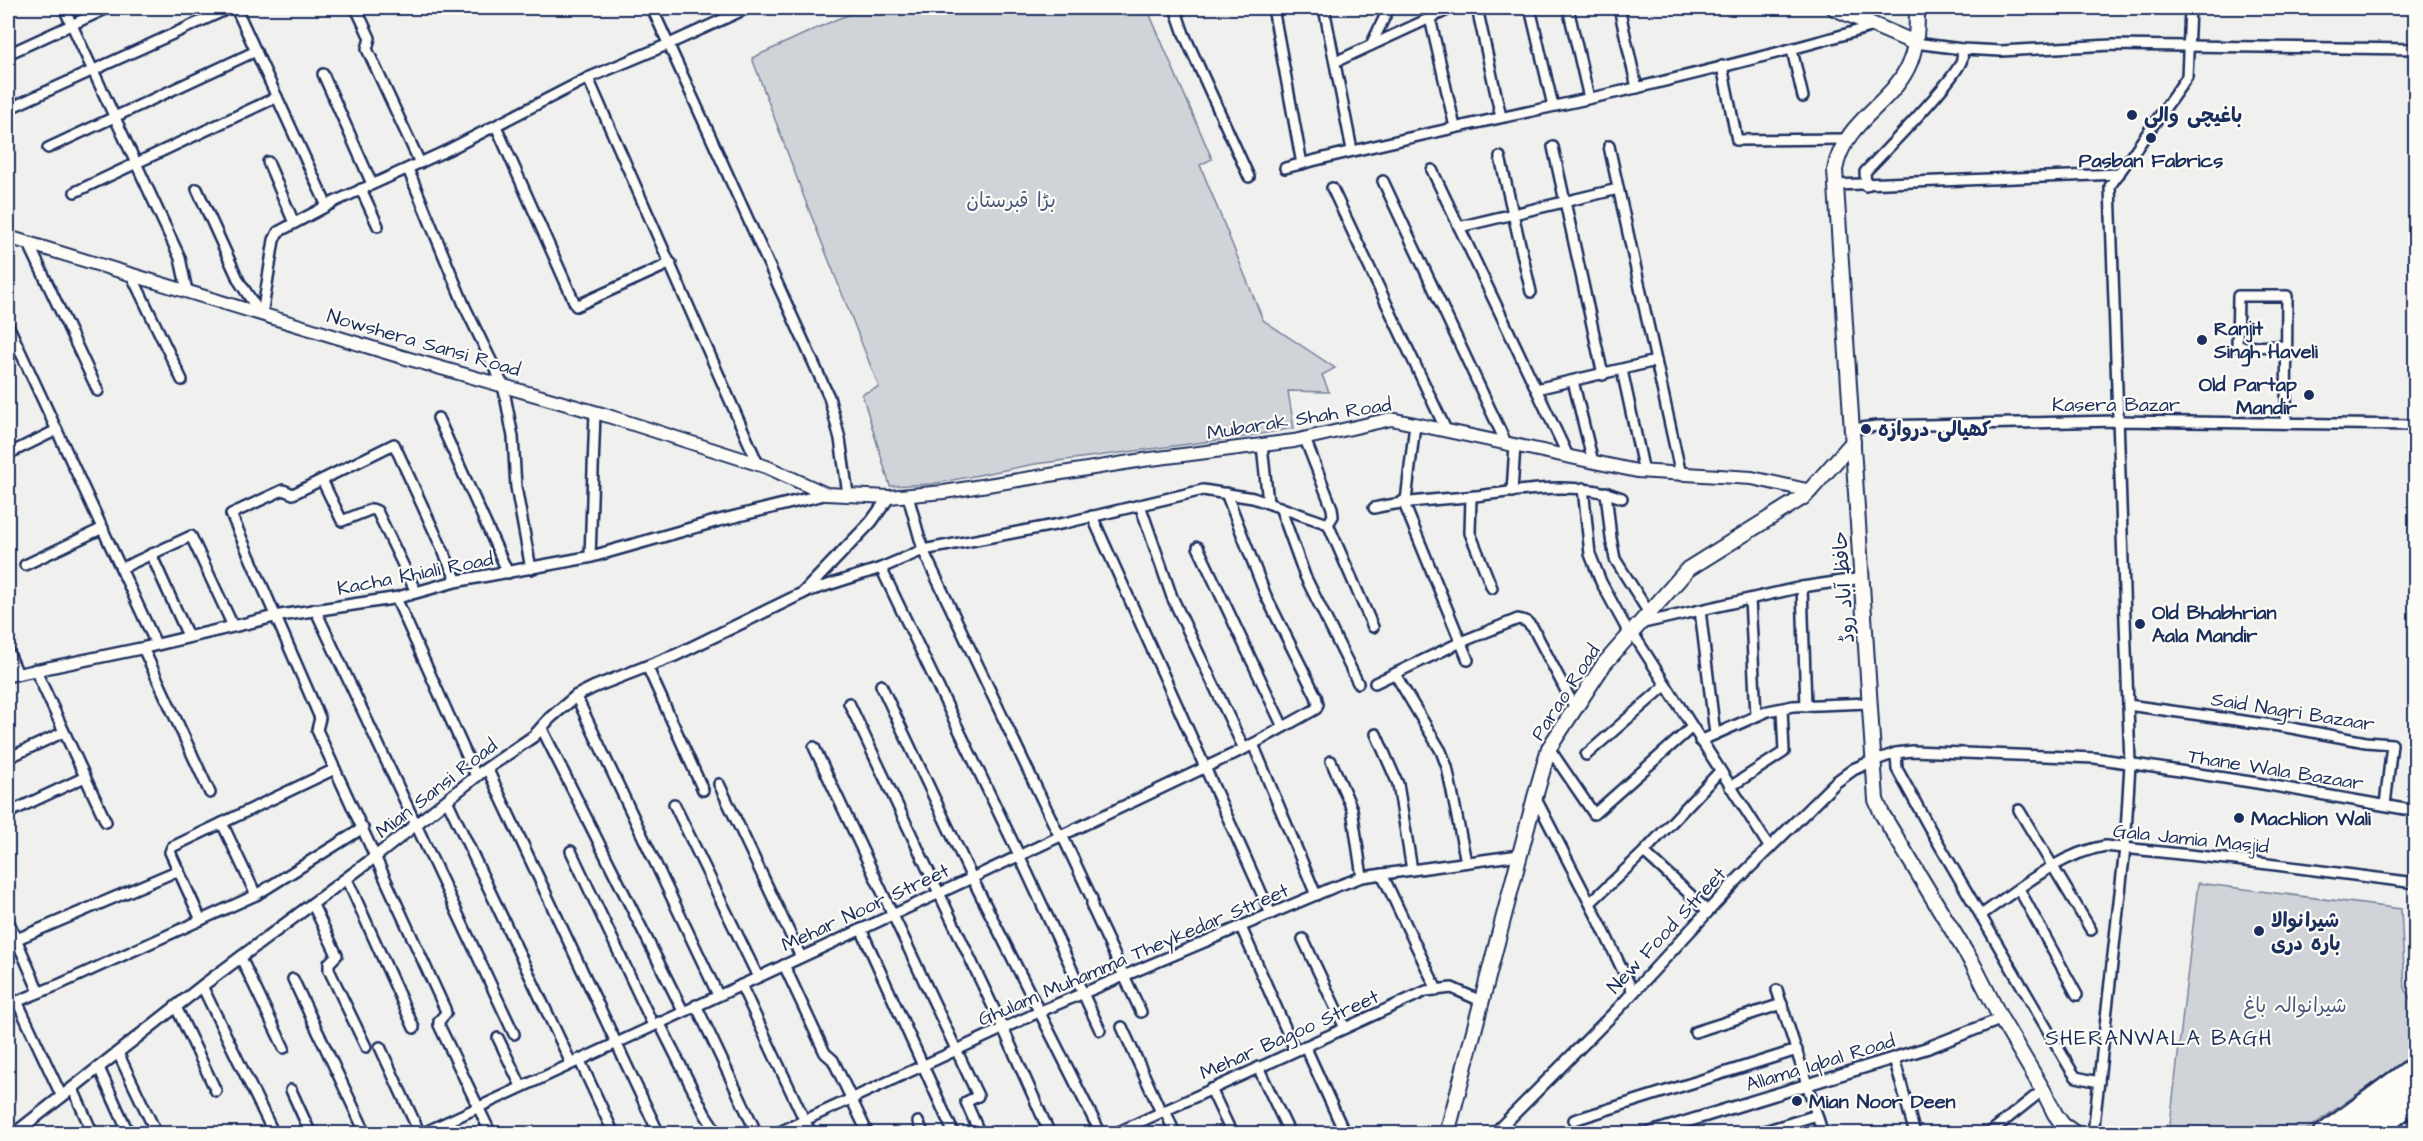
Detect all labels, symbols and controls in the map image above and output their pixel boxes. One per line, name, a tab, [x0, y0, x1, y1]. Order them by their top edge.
place label: باغیچی والی	[2144, 102, 2242, 130]
marker: باغیچی والی	[2125, 108, 2139, 122]
marker: Pasban Fabrics	[2144, 131, 2158, 145]
place label: Pasban Fabrics	[2079, 147, 2223, 175]
park label: بڑا قبرستان	[966, 187, 1056, 215]
street label: Nowshera Sansi Road	[324, 302, 524, 384]
place label: Ranjit Singh Haveli	[2213, 315, 2319, 367]
marker: Ranjit Singh Haveli	[2195, 333, 2209, 347]
place label: Old Partap Mandir	[2199, 371, 2298, 422]
marker: Old Partap Mandir	[2302, 388, 2316, 402]
street label: Mubarak Shah Road	[1205, 391, 1393, 447]
street label: Kasera Bazar	[2052, 391, 2180, 419]
place label: کھیالی دروازہ	[1878, 416, 1991, 444]
marker: کھیالی دروازہ	[1859, 422, 1873, 436]
street label: حافظ آباد روڈ	[1826, 530, 1862, 644]
street label: Kacha Khiali Road	[335, 545, 496, 603]
place label: Old Bhabhrian Aala Mandir	[2152, 599, 2276, 650]
marker: Old Bhabhrian Aala Mandir	[2133, 617, 2147, 631]
street label: Parao Road	[1524, 639, 1607, 746]
street label: Said Nagri Bazaar	[2209, 685, 2377, 740]
street label: Mian Sansi Road	[370, 732, 503, 845]
street label: Thane Wala Bazaar	[2186, 742, 2366, 798]
place label: Machlion Wali	[2251, 805, 2372, 833]
marker: Machlion Wali	[2232, 811, 2246, 825]
street label: Gala Jamia Masjid	[2112, 817, 2270, 861]
street label: Mehar Noor Street	[777, 857, 954, 959]
street label: New Food Street	[1601, 861, 1733, 1000]
street label: Ghulam Muhamma Theykedar Street	[974, 877, 1294, 1034]
place label: شیرانوالا بارہ دری	[2271, 907, 2341, 958]
marker: شیرانوالا بارہ دری	[2252, 924, 2266, 938]
street label: Mehar Bagoo Street	[1195, 983, 1384, 1088]
park label: شیرانوالہ باغ	[2243, 992, 2347, 1020]
district label: SHERANWALA BAGH	[2045, 1024, 2273, 1053]
street label: Allama Iqbal Road	[1742, 1027, 1898, 1099]
place label: Mian Noor Deen	[1809, 1088, 1955, 1116]
marker: Mian Noor Deen	[1790, 1094, 1804, 1108]

